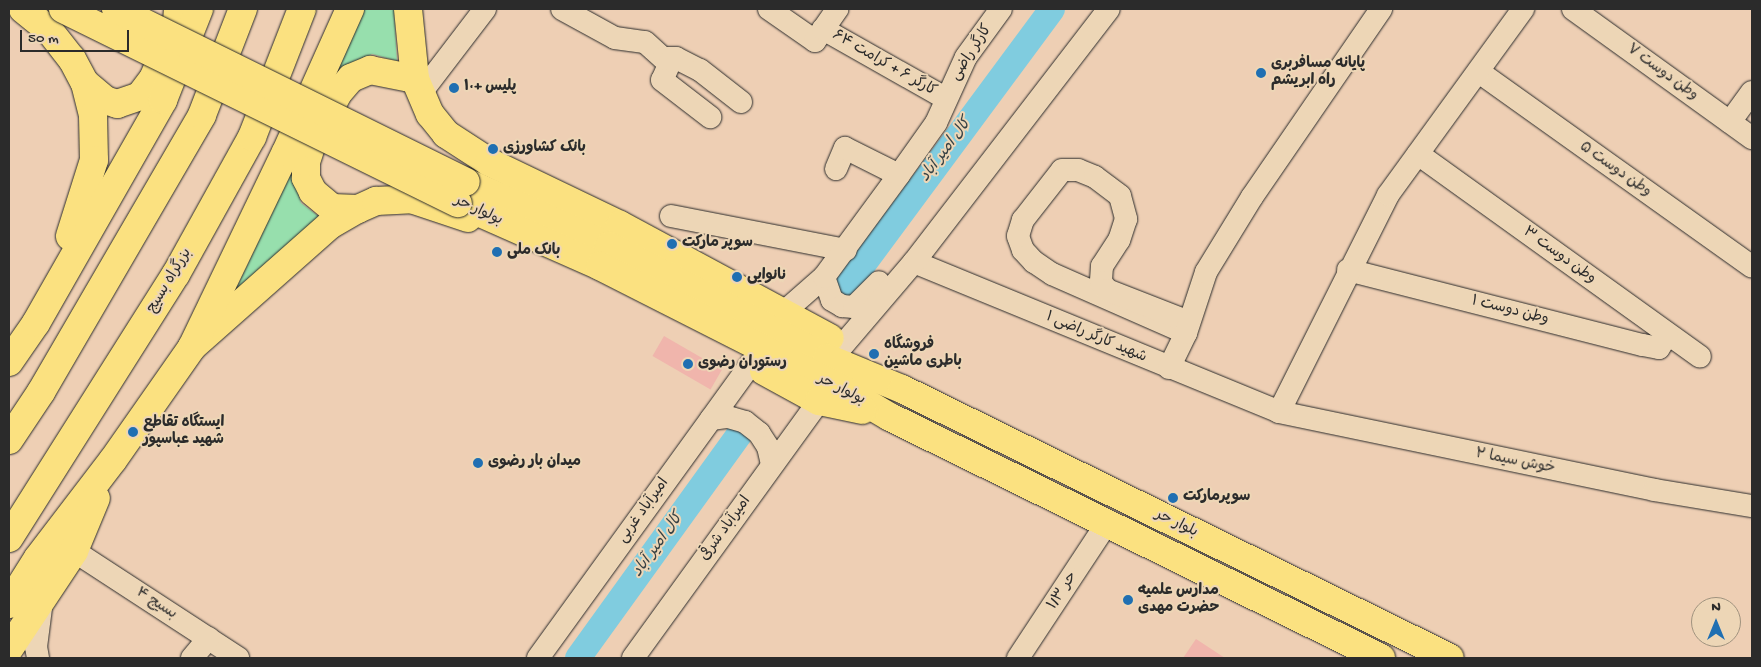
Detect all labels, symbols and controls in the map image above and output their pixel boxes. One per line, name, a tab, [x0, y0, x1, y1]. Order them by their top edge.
scale bar	[22, 20, 131, 52]
street label: کارگر راضی	[947, 22, 997, 84]
street label: کارگر ۶ + کرامت ۶۴	[829, 27, 939, 101]
text: 50 m	[28, 30, 59, 48]
street label: وطن دوست ۷	[1623, 41, 1701, 105]
place label: پایانه مسافربری راه ابریشم	[1271, 55, 1365, 90]
marker: پایانه مسافربری راه ابریشم	[1255, 67, 1267, 79]
place label: پلیس +۱۰	[464, 79, 516, 97]
marker: پلیس +۱۰	[448, 82, 460, 94]
water label: کال امیر آباد	[917, 115, 977, 187]
street label: وطن دوست ۵	[1575, 139, 1655, 201]
place label: بانک کشاورزی	[503, 140, 586, 158]
marker: بانک کشاورزی	[487, 143, 499, 155]
street label: بولوار حر	[451, 192, 505, 230]
street label: وطن دوست ۳	[1519, 223, 1599, 289]
place label: سوپر مارکت	[682, 235, 753, 253]
marker: سوپر مارکت	[666, 238, 678, 250]
place label: بانک ملی	[507, 243, 560, 261]
street label: بزرگراه بسیج	[144, 245, 196, 317]
marker: بانک ملی	[491, 246, 503, 258]
place label: نانوایی	[747, 268, 787, 286]
marker: نانوایی	[731, 271, 743, 283]
street label: وطن دوست ۱	[1469, 293, 1551, 329]
street label: شهید کارگر راضی ۱	[1043, 309, 1149, 367]
place label: فروشگاه باطری ماشین	[884, 336, 962, 371]
marker: فروشگاه باطری ماشین	[868, 348, 880, 360]
place label: رستوران رضوی	[698, 355, 787, 373]
marker: رستوران رضوی	[682, 358, 694, 370]
street label: بولوار حر	[814, 370, 868, 410]
place label: ایستگاه تقاطع شهید عباسپور	[143, 414, 224, 449]
marker: ایستگاه تقاطع شهید عباسپور	[127, 426, 139, 438]
street label: خوش سیما ۲	[1474, 445, 1556, 479]
place label: میدان بار رضوی	[488, 454, 581, 472]
marker: میدان بار رضوی	[472, 457, 484, 469]
street label: امیرآباد غربی	[614, 475, 674, 547]
place label: سوپرمارکت	[1183, 489, 1250, 507]
marker: سوپرمارکت	[1167, 492, 1179, 504]
street label: امیرآباد شرقی	[696, 493, 756, 565]
street label: بلوار حر	[1152, 506, 1200, 542]
water label: کال امیر آباد	[629, 510, 689, 582]
street label: حر ۱/۳	[1044, 569, 1082, 613]
place label: مدارس علمیه حضرت مهدی	[1138, 582, 1219, 617]
street label: بسیج ۴	[132, 584, 180, 624]
marker: مدارس علمیه حضرت مهدی	[1122, 594, 1134, 606]
north arrow	[1691, 597, 1741, 647]
text: N	[1711, 599, 1721, 616]

